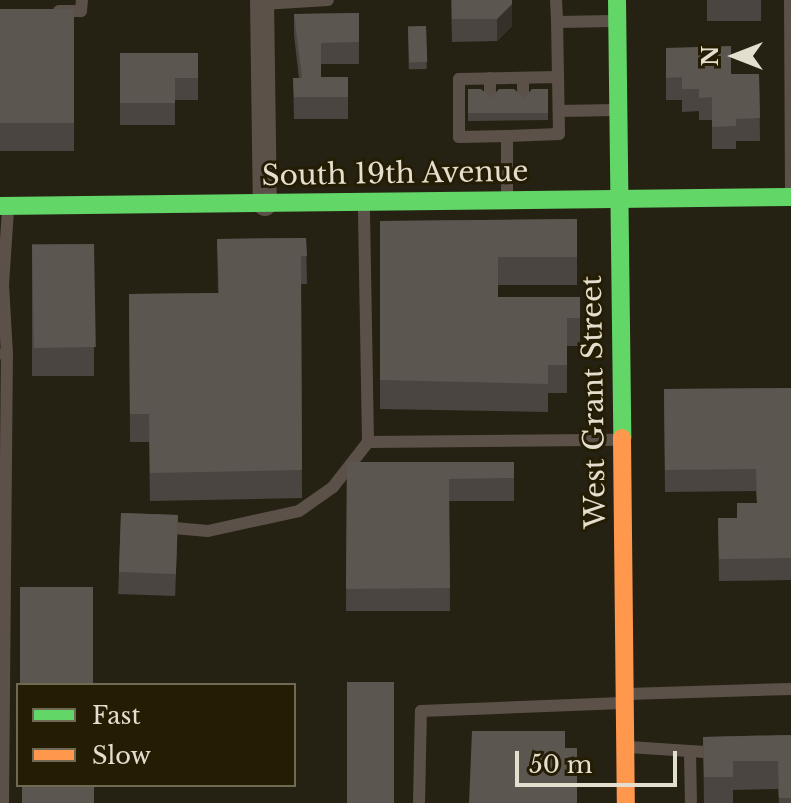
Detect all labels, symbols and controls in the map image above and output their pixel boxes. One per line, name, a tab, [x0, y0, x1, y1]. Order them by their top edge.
north arrow	[695, 16, 775, 96]
text: N	[697, 46, 724, 66]
street label: South 19th Avenue	[261, 155, 529, 193]
street label: West Grant Street	[575, 275, 613, 529]
legend	[16, 683, 296, 787]
text: Fast	[92, 701, 140, 730]
scale bar	[519, 735, 681, 785]
text: Slow	[92, 741, 151, 770]
text: 50 m	[529, 750, 592, 779]

